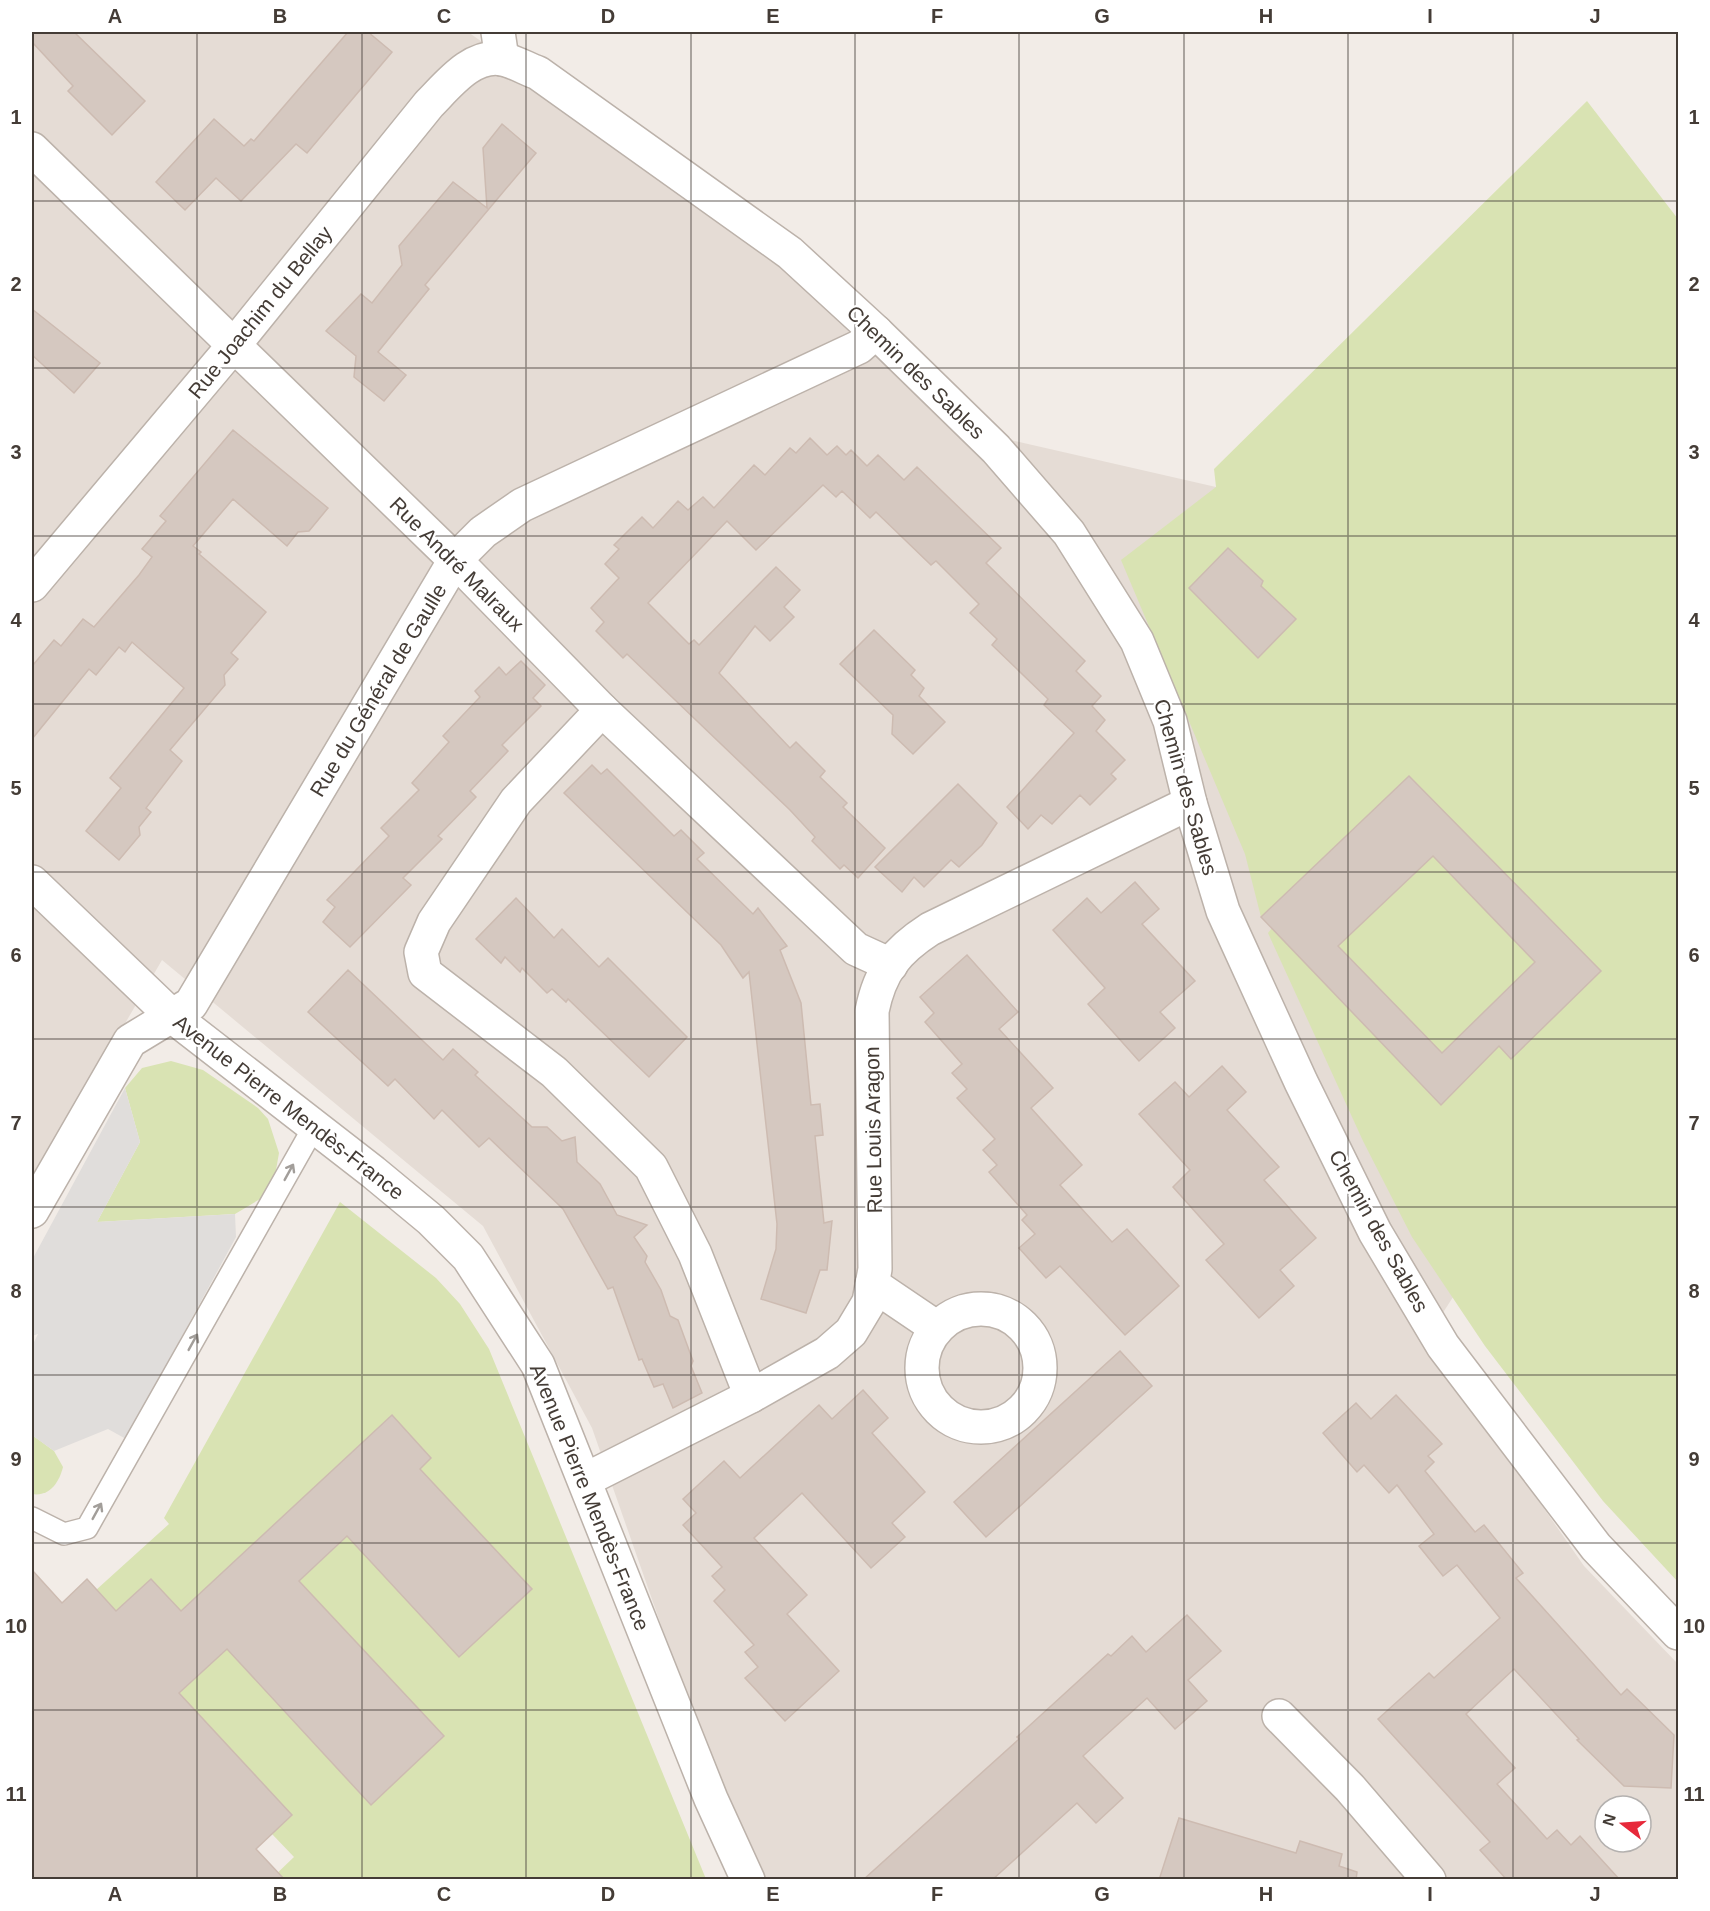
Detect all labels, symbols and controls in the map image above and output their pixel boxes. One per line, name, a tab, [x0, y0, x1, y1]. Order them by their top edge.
text: A	[108, 5, 122, 27]
text: B	[273, 5, 287, 27]
text: C	[437, 5, 451, 27]
text: D	[601, 5, 615, 27]
text: E	[766, 5, 780, 27]
text: F	[931, 5, 943, 27]
text: G	[1094, 5, 1110, 27]
text: H	[1259, 5, 1273, 27]
text: I	[1427, 5, 1433, 27]
text: J	[1589, 5, 1601, 27]
text: 1	[10, 106, 22, 128]
text: 1	[1688, 106, 1700, 128]
street label: Rue Joachim du Bellay	[183, 221, 337, 403]
text: 2	[10, 273, 22, 295]
text: 2	[1688, 273, 1700, 295]
street label: Chemin des Sables	[843, 300, 989, 444]
text: 3	[10, 441, 22, 463]
text: 3	[1688, 441, 1700, 463]
street label: Rue André Malraux	[385, 492, 529, 636]
street label: Rue du Général de Gaulle	[305, 580, 451, 800]
text: 4	[10, 609, 22, 631]
text: 4	[1688, 609, 1700, 631]
street label: Chemin des Sables	[1150, 696, 1222, 878]
text: 5	[10, 777, 22, 799]
text: 5	[1688, 777, 1700, 799]
text: 6	[10, 944, 22, 966]
text: 6	[1688, 944, 1700, 966]
street label: Avenue Pierre Mendès-France	[169, 1010, 409, 1204]
street label: Rue Louis Aragon	[860, 1046, 886, 1214]
text: 7	[10, 1112, 22, 1134]
text: 7	[1688, 1112, 1700, 1134]
street label: Chemin des Sables	[1325, 1146, 1433, 1316]
one-way arrow	[283, 1163, 295, 1180]
text: 8	[10, 1280, 22, 1302]
text: 8	[1688, 1280, 1700, 1302]
one-way arrow	[188, 1333, 199, 1351]
street label: Avenue Pierre Mendès-France	[526, 1360, 654, 1634]
text: 9	[10, 1448, 22, 1470]
text: 9	[1688, 1448, 1700, 1470]
one-way arrow	[91, 1503, 103, 1520]
text: 10	[5, 1615, 27, 1637]
text: 10	[1683, 1615, 1705, 1637]
text: 11	[5, 1783, 27, 1805]
text: 11	[1683, 1783, 1705, 1805]
north arrow	[1593, 1794, 1653, 1854]
text: N	[1599, 1812, 1619, 1828]
text: A	[108, 1883, 122, 1905]
text: B	[273, 1883, 287, 1905]
text: C	[437, 1883, 451, 1905]
text: D	[601, 1883, 615, 1905]
text: E	[766, 1883, 780, 1905]
text: F	[931, 1883, 943, 1905]
text: G	[1094, 1883, 1110, 1905]
text: H	[1259, 1883, 1273, 1905]
text: I	[1427, 1883, 1433, 1905]
text: J	[1589, 1883, 1601, 1905]

